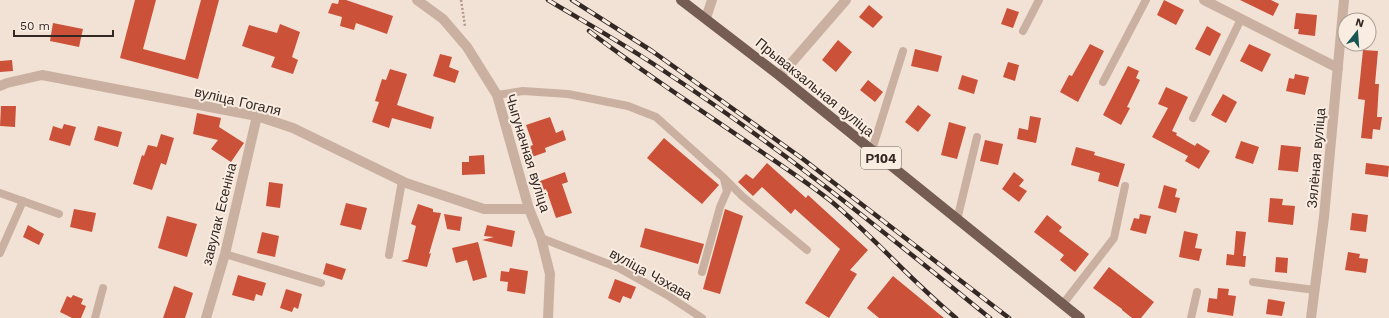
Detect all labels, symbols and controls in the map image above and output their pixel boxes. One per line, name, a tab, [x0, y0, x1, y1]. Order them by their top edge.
scale bar	[14, 12, 113, 38]
north arrow	[1337, 12, 1377, 52]
text: N	[1354, 16, 1366, 30]
text: 50 m	[20, 19, 50, 33]
street label: Прывакзальная вуліца	[753, 34, 878, 140]
street label: вуліца Гогаля	[193, 83, 283, 119]
street label: Чыгуначная вуліца	[502, 92, 554, 214]
street label: Зялёная вуліца	[1304, 107, 1328, 209]
road number: Р104	[861, 147, 901, 169]
street label: завулак Есеніна	[199, 161, 240, 267]
street label: вуліца Чэхава	[607, 245, 695, 303]

